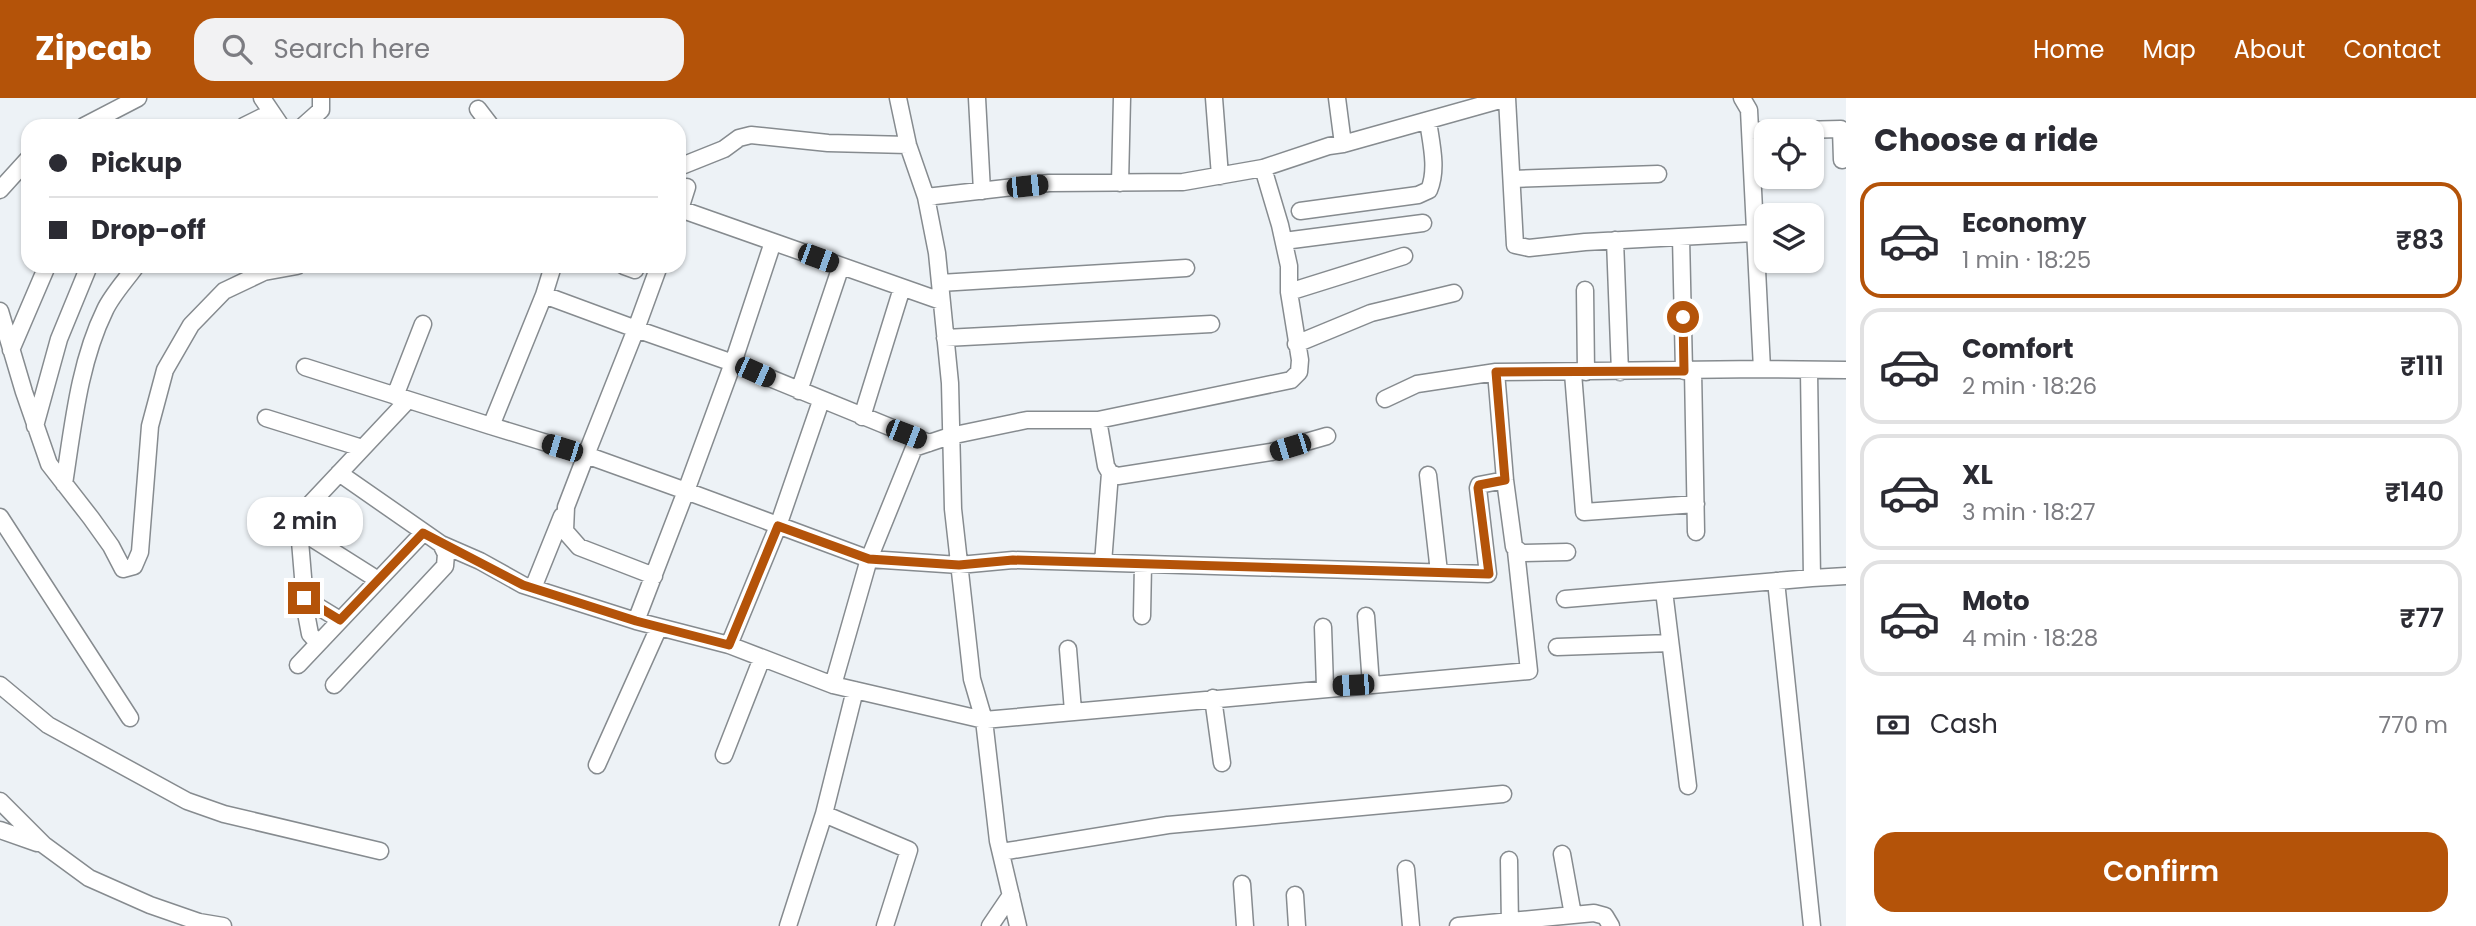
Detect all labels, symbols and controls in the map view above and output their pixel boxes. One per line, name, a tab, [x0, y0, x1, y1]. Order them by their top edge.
search box	[194, 18, 684, 81]
text: Zipcab	[35, 25, 152, 72]
icon: search	[218, 30, 256, 68]
text: Search here	[274, 31, 430, 67]
text: Home	[2033, 33, 2105, 66]
text: Map	[2143, 33, 2196, 66]
text: About	[2234, 33, 2305, 66]
text: Contact	[2343, 33, 2441, 66]
text: Choose a ride	[1874, 117, 2098, 162]
map controls	[1754, 119, 1824, 273]
button: locate	[1754, 119, 1824, 189]
text: Pickup	[91, 145, 182, 181]
car	[1006, 173, 1049, 199]
button: layers	[1754, 203, 1824, 273]
text: Economy	[1962, 205, 2086, 241]
icon: car	[1878, 209, 1941, 272]
text: Drop-off	[91, 212, 206, 248]
text: ₹83	[2396, 222, 2444, 258]
car	[795, 241, 842, 275]
text: 1 min · 18:25	[1962, 244, 2091, 276]
route start	[1667, 301, 1699, 333]
text: Comfort	[1962, 331, 2074, 367]
icon: car	[1878, 335, 1941, 398]
text: ₹111	[2400, 348, 2444, 384]
car	[732, 354, 779, 390]
text: 2 min · 18:26	[1962, 370, 2097, 402]
car	[883, 417, 930, 451]
car	[1267, 431, 1314, 463]
car	[539, 432, 586, 464]
text: XL	[1962, 457, 1993, 493]
icon: car	[1878, 461, 1941, 524]
text: ₹140	[2385, 474, 2444, 510]
callout: 2 min	[246, 496, 362, 546]
text: 3 min · 18:27	[1962, 496, 2095, 528]
text: 2 min	[273, 505, 337, 537]
route end	[288, 582, 320, 614]
text: Moto	[1962, 583, 2030, 619]
icon: car	[1878, 587, 1941, 650]
text: ₹77	[2400, 600, 2444, 636]
text: 4 min · 18:28	[1962, 622, 2098, 654]
car	[1332, 673, 1375, 697]
icon: cash	[1874, 706, 1912, 744]
text: Cash	[1930, 706, 1998, 742]
text: 770 m	[2379, 709, 2448, 741]
button: Confirm	[1874, 832, 2448, 912]

